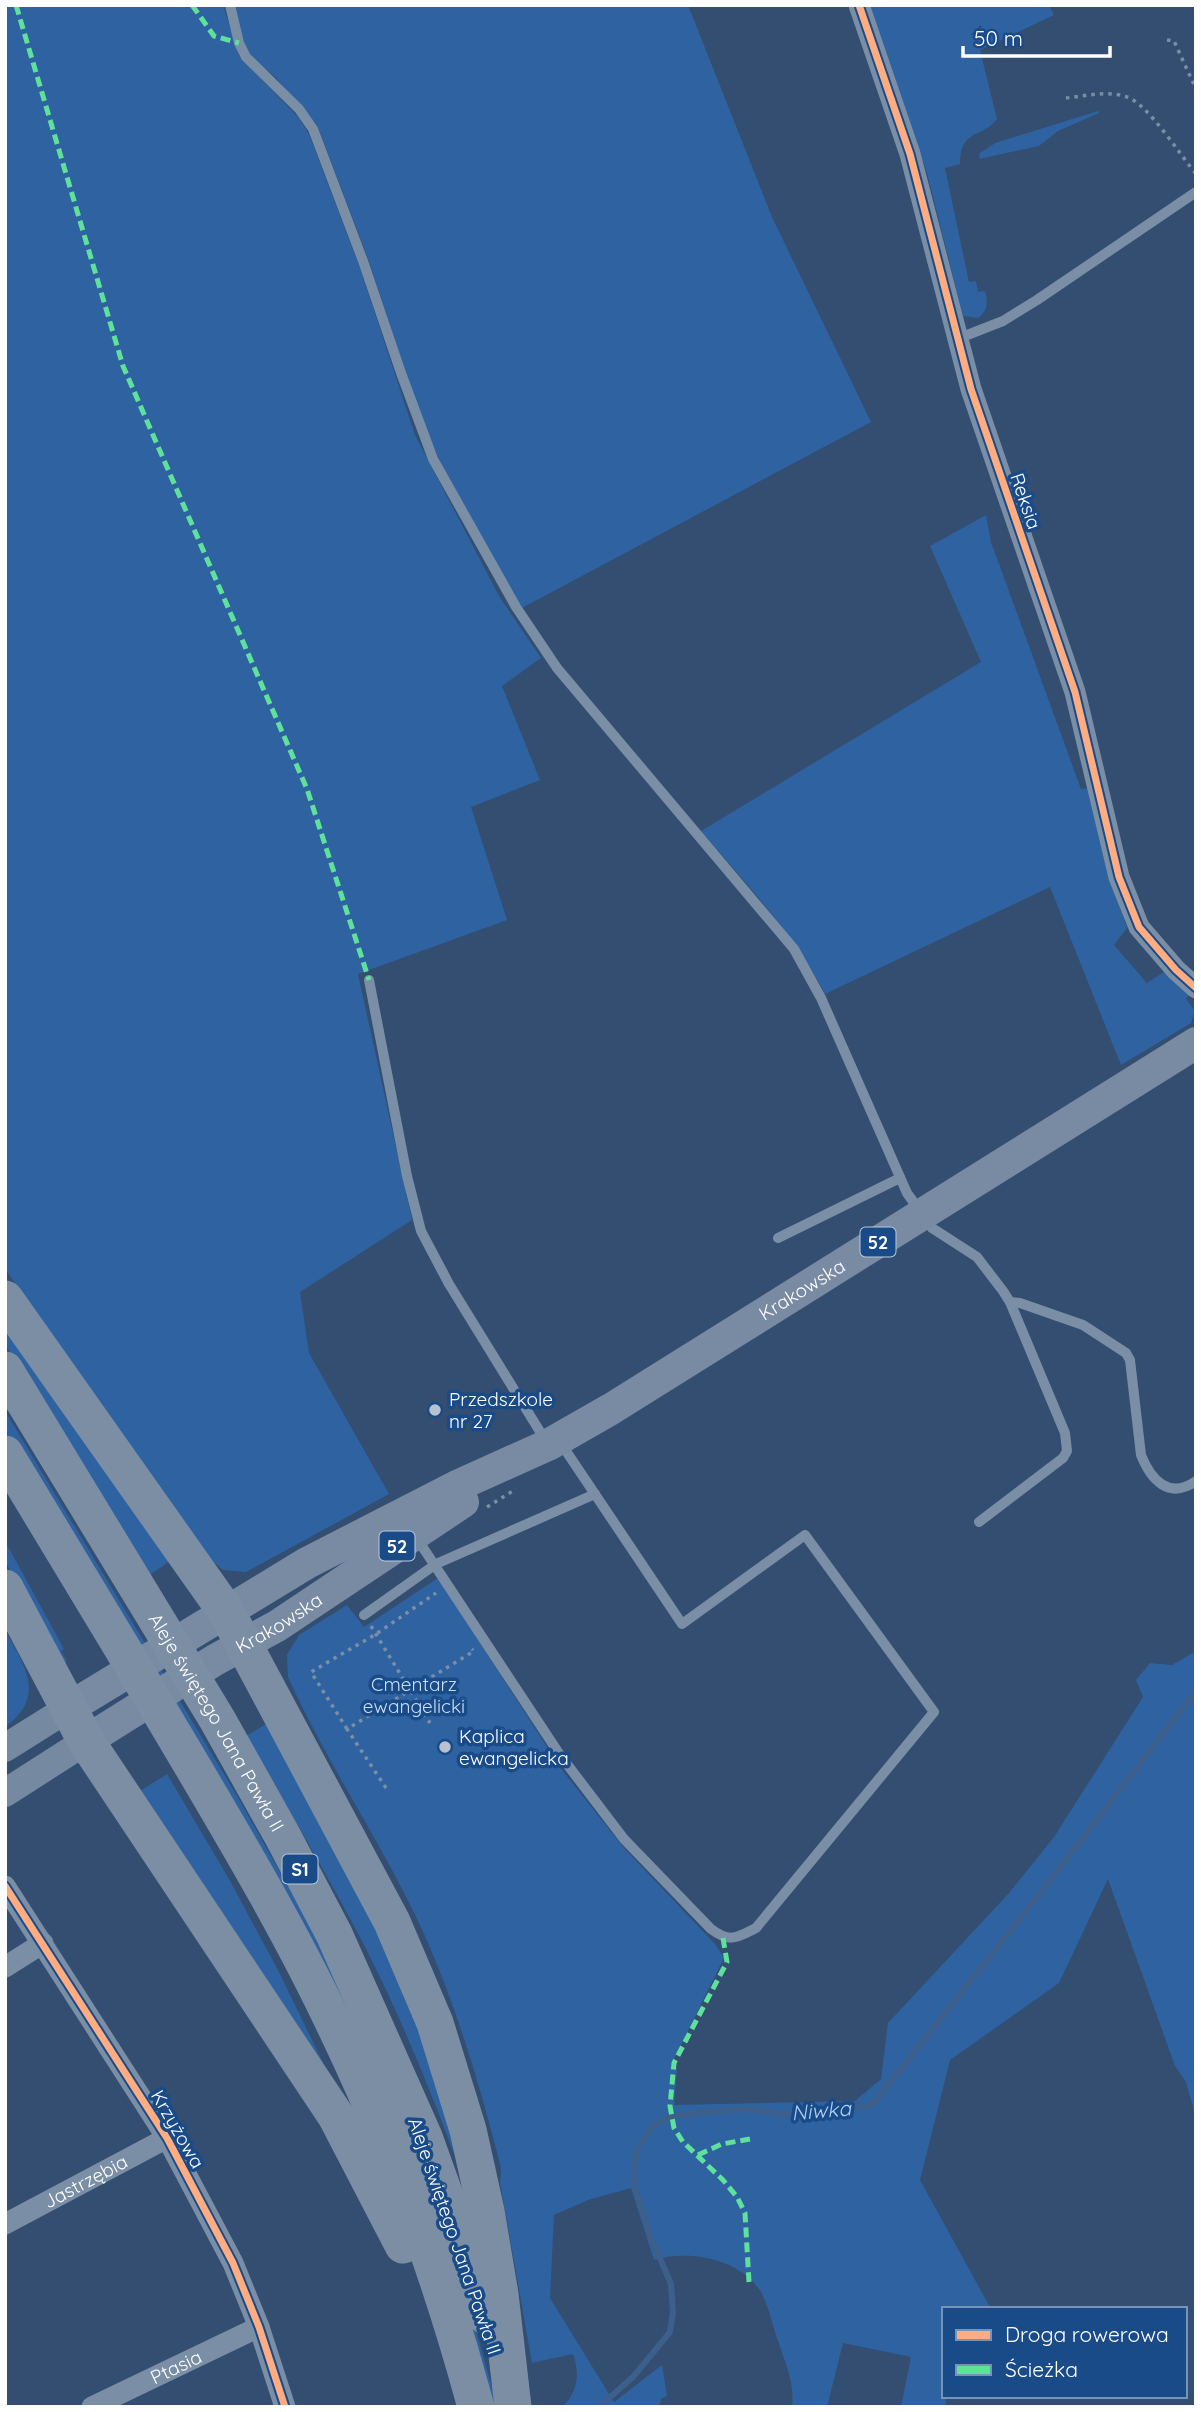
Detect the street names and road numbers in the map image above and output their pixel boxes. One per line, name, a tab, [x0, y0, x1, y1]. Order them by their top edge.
street label: Reksia	[1005, 470, 1047, 532]
road number: 52	[860, 1227, 896, 1256]
street label: Krakowska	[754, 1254, 849, 1326]
road number: 52	[380, 1532, 414, 1560]
street label: Krakowska	[231, 1587, 327, 1658]
street label: Aleje świętego Jana Pawła II	[143, 1609, 290, 1836]
road number: S1	[282, 1854, 318, 1884]
street label: Krzyżowa	[146, 2086, 210, 2172]
street label: Aleje świętego Jana Pawła II	[403, 2114, 507, 2358]
street label: Jastrzębia	[39, 2149, 132, 2213]
street label: Ptasia	[146, 2344, 205, 2389]

